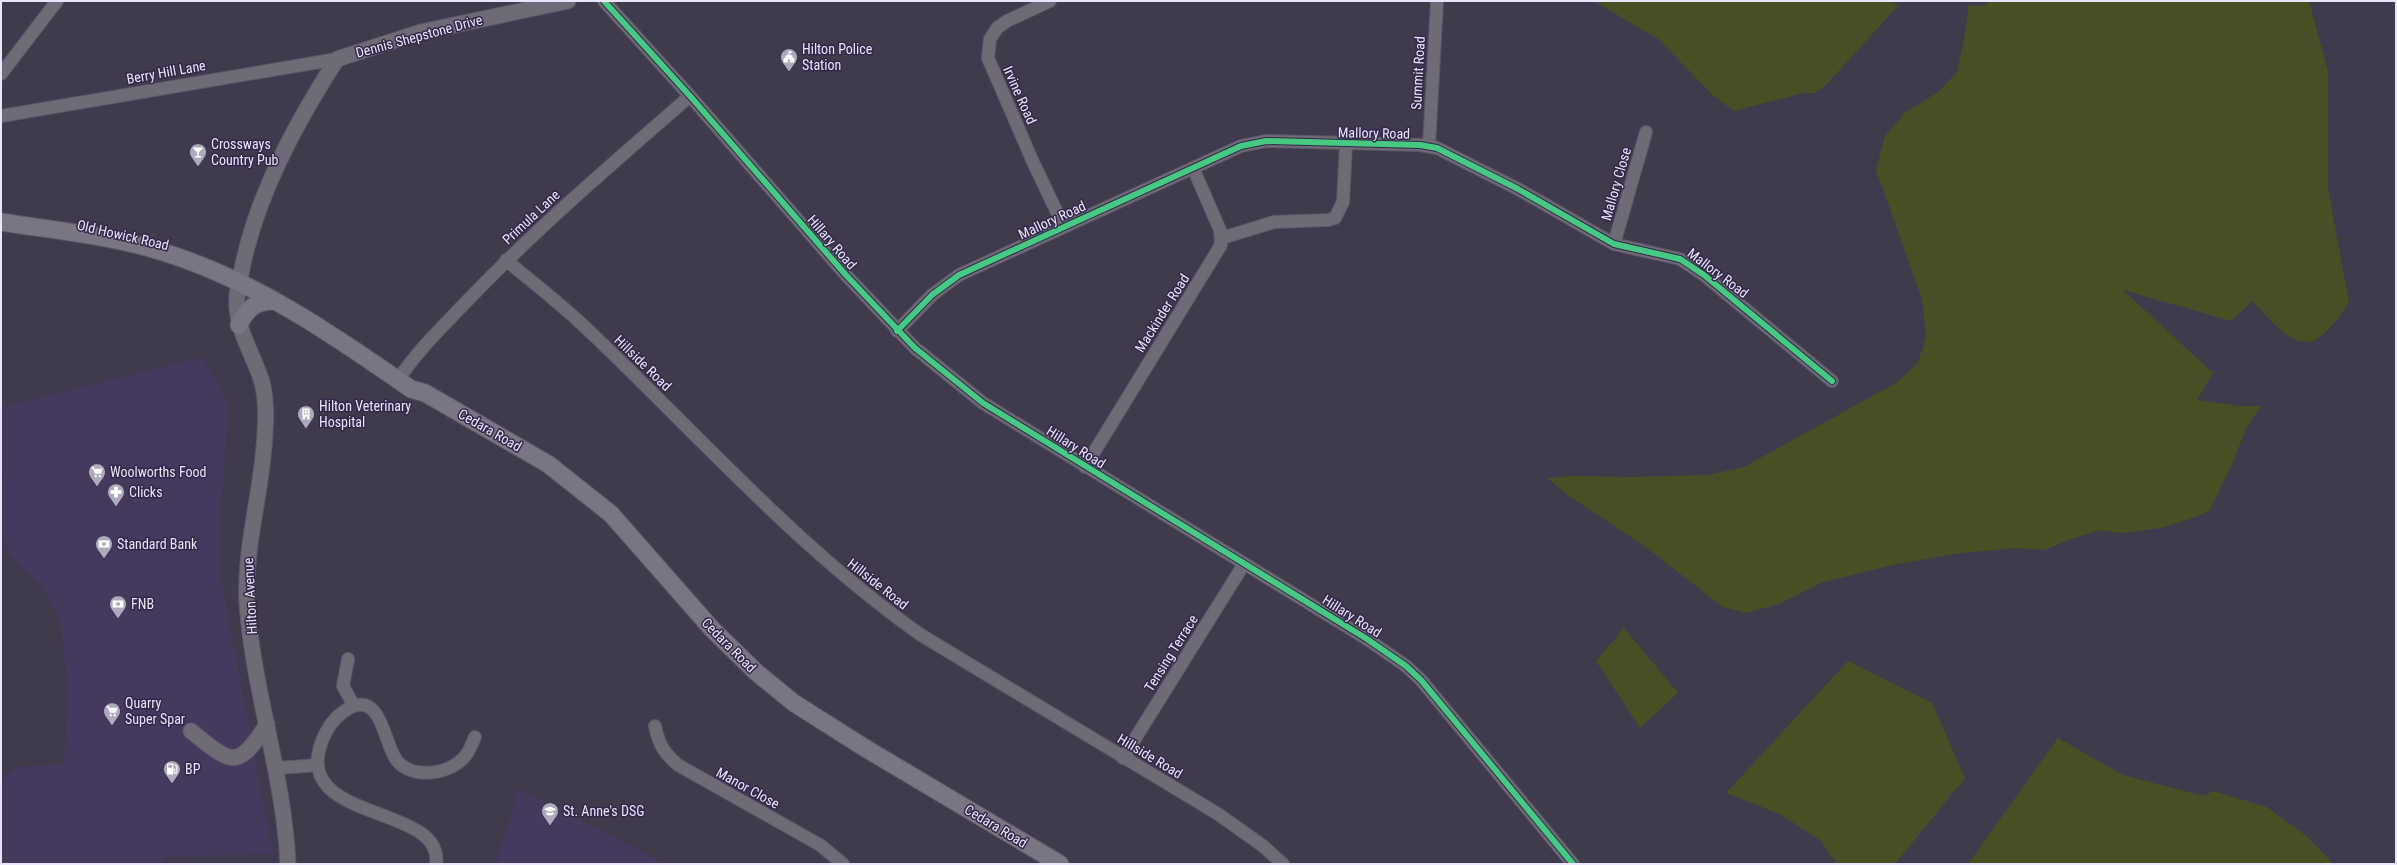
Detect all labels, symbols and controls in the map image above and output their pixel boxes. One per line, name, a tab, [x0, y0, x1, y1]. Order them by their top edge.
street label: Dennis Shepstone Drive	[354, 11, 484, 61]
street label: Summit Road	[1408, 36, 1428, 110]
place label: Hilton Police Station	[802, 41, 873, 73]
public building icon: Hilton Police Station	[779, 47, 799, 72]
street label: Berry Hill Lane	[125, 57, 207, 87]
street label: Irvine Road	[1000, 64, 1040, 126]
street label: Mallory Road	[1338, 124, 1410, 142]
place label: Crossways Country Pub	[211, 136, 279, 168]
bar icon: Crossways Country Pub	[188, 142, 208, 167]
street label: Mallory Close	[1598, 145, 1634, 222]
street label: Primula Lane	[499, 186, 563, 248]
street label: Mallory Road	[1016, 197, 1088, 243]
street label: Hillary Road	[804, 212, 860, 272]
street label: Old Howick Road	[75, 217, 171, 253]
street label: Mallory Road	[1684, 245, 1752, 301]
street label: Mackinder Road	[1132, 271, 1192, 355]
street label: Hillside Road	[611, 332, 675, 394]
place label: Hilton Veterinary Hospital	[319, 398, 411, 430]
building icon: Hilton Veterinary Hospital	[296, 404, 316, 429]
street label: Cedara Road	[456, 406, 524, 454]
street label: Hillary Road	[1044, 423, 1108, 471]
supermarket icon: Woolworths Food	[87, 462, 107, 487]
place label: Woolworths Food	[110, 464, 207, 480]
pharmacy icon: Clicks	[106, 482, 126, 507]
place label: Clicks	[129, 484, 163, 500]
bank icon: Standard Bank	[94, 534, 114, 559]
place label: Standard Bank	[117, 536, 198, 552]
street label: Hillside Road	[844, 555, 912, 613]
street label: Hilton Avenue	[240, 557, 260, 635]
street label: Hillary Road	[1320, 592, 1384, 640]
bank icon: FNB	[108, 594, 128, 619]
place label: FNB	[131, 596, 154, 612]
street label: Tensing Terrace	[1141, 611, 1201, 694]
street label: Cedara Road	[699, 615, 759, 675]
place label: Quarry Super Spar	[125, 695, 185, 727]
supermarket icon: Quarry Super Spar	[102, 701, 122, 726]
street label: Hillside Road	[1115, 730, 1185, 782]
fuel station icon: BP	[162, 759, 182, 784]
place label: BP	[185, 761, 201, 777]
street label: Manor Close	[714, 764, 783, 812]
school or university icon: St. Anne's DSG	[540, 801, 560, 826]
street label: Cedara Road	[962, 801, 1030, 851]
place label: St. Anne's DSG	[563, 803, 644, 819]

